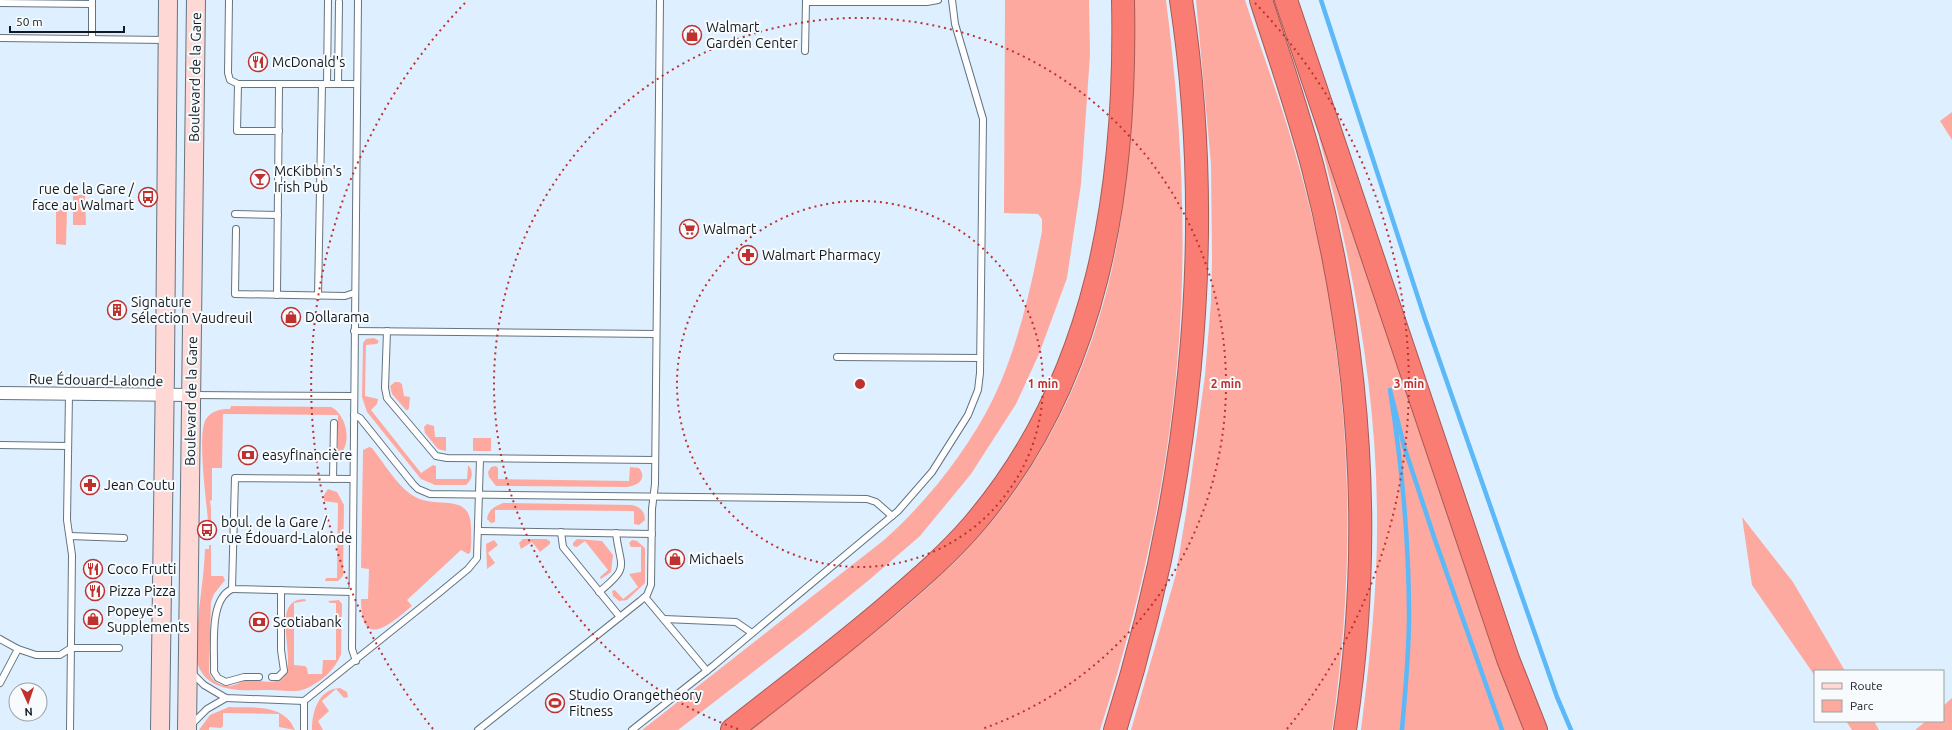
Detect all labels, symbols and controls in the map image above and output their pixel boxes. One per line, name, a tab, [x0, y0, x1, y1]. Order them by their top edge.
scale bar	[10, 8, 124, 34]
street label: Boulevard de la Gare	[186, 12, 204, 142]
text: 50 m	[16, 15, 43, 28]
place label: Walmart Garden Center	[706, 19, 798, 51]
shop icon: Walmart Garden Center	[681, 24, 703, 46]
restaurant icon: McDonald's	[247, 51, 269, 73]
place label: McDonald's	[272, 54, 345, 70]
place label: McKibbin's Irish Pub	[274, 163, 342, 195]
bar icon: McKibbin's Irish Pub	[249, 168, 271, 190]
place label: rue de la Gare / face au Walmart	[32, 181, 135, 213]
bus stop icon: rue de la Gare / face au Walmart	[137, 186, 159, 208]
supermarket icon: Walmart	[678, 218, 700, 240]
place label: Walmart	[703, 221, 757, 237]
pharmacy icon: Walmart Pharmacy	[737, 244, 759, 266]
place label: Walmart Pharmacy	[762, 247, 881, 263]
place label: Signature Sélection Vaudreuil	[131, 294, 253, 326]
building icon: Signature Sélection Vaudreuil	[106, 299, 128, 321]
shop icon: Dollarama	[280, 306, 302, 328]
place label: Dollarama	[305, 309, 369, 325]
street label: Boulevard de la Gare	[182, 336, 200, 466]
street label: Rue Édouard-Lalonde	[29, 370, 163, 389]
centre of rings	[853, 377, 867, 391]
text: 1 min	[1028, 377, 1058, 390]
text: 2 min	[1211, 377, 1241, 390]
text: 3 min	[1394, 377, 1424, 390]
bank icon: easyfinancière	[237, 444, 259, 466]
place label: easyfinancière	[262, 447, 352, 463]
pharmacy icon: Jean Coutu	[79, 474, 101, 496]
place label: Jean Coutu	[104, 477, 175, 493]
place label: boul. de la Gare / rue Édouard-Lalonde	[221, 514, 352, 546]
bus stop icon: boul. de la Gare / rue Édouard-Lalonde	[196, 519, 218, 541]
shop icon: Michaels	[664, 548, 686, 570]
place label: Michaels	[689, 551, 744, 567]
restaurant icon: Coco Frutti	[82, 558, 104, 580]
place label: Coco Frutti	[107, 561, 176, 577]
restaurant icon: Pizza Pizza	[84, 580, 106, 602]
place label: Pizza Pizza	[109, 583, 176, 599]
place label: Popeye's Supplements	[107, 603, 190, 635]
shop icon: Popeye's Supplements	[82, 608, 104, 630]
bank icon: Scotiabank	[248, 611, 270, 633]
place label: Scotiabank	[273, 614, 342, 630]
legend	[1814, 670, 1944, 722]
text: Route	[1850, 679, 1883, 692]
north arrow	[8, 682, 48, 722]
place label: Studio Orangetheory Fitness	[569, 687, 702, 719]
sports icon: Studio Orangetheory Fitness	[544, 692, 566, 714]
text: Parc	[1850, 699, 1874, 712]
text: N	[24, 706, 33, 718]

